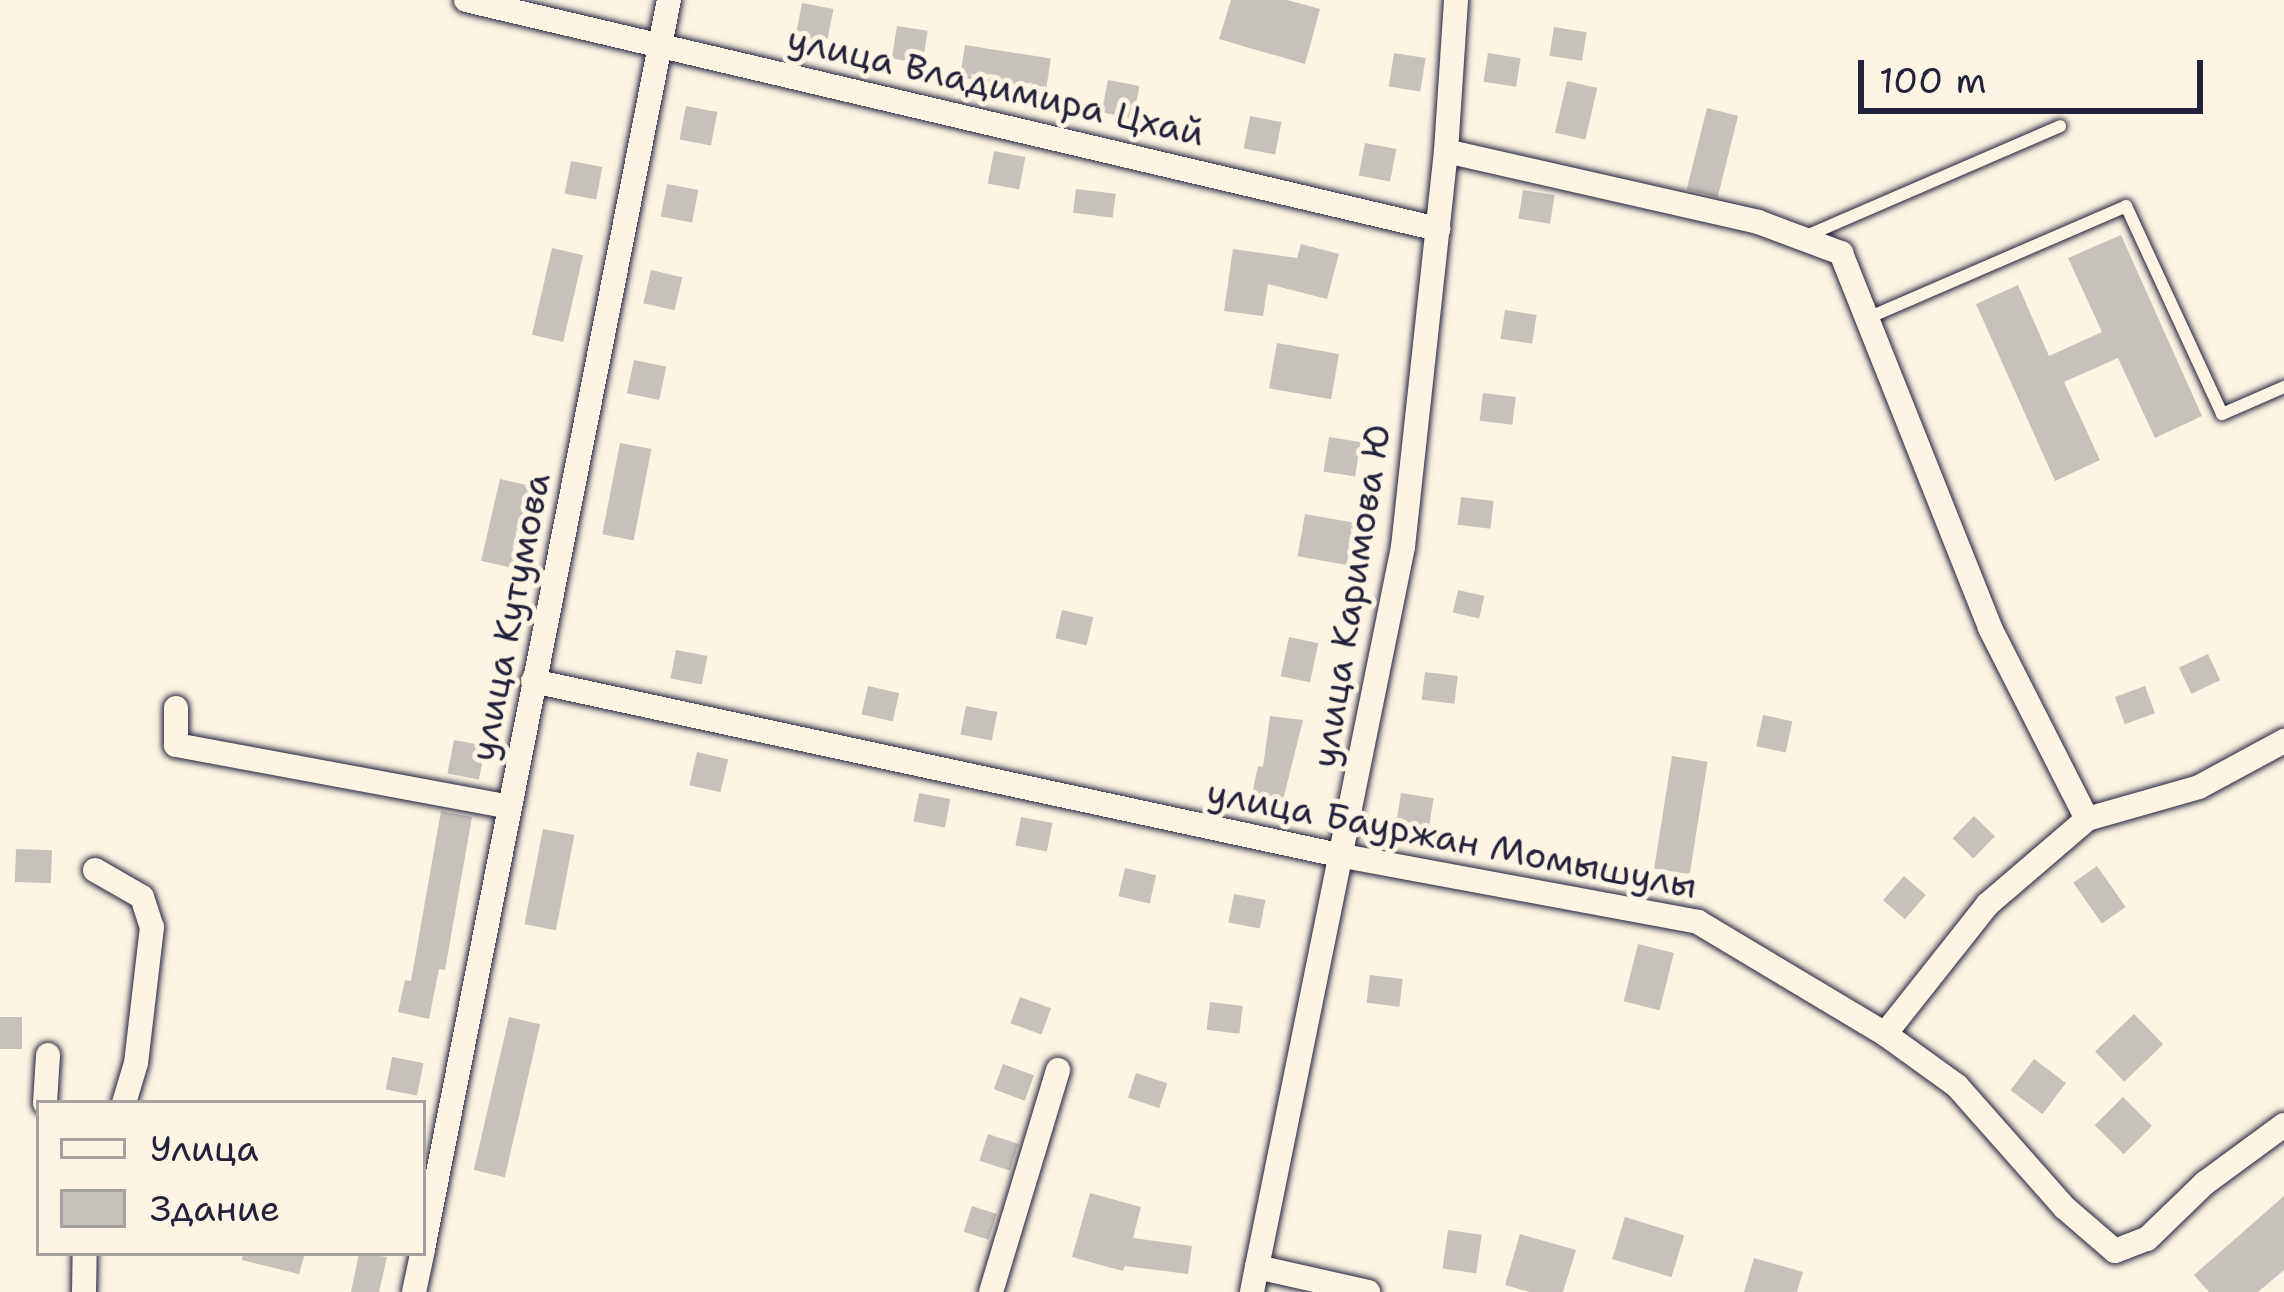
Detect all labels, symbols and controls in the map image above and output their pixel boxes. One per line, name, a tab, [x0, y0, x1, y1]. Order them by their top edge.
street label: улица Владимира Цхай	[783, 17, 1209, 155]
scale bar	[1864, 36, 2209, 110]
text: 100 m	[1879, 56, 1987, 105]
street label: улица Каримова Ю	[1303, 421, 1399, 771]
street label: улица Кутумова	[461, 469, 559, 765]
street label: улица Бауржан Момышулы	[1203, 770, 1701, 908]
legend	[36, 1100, 426, 1256]
text: Улица	[150, 1124, 259, 1173]
text: Здание	[150, 1184, 280, 1233]

